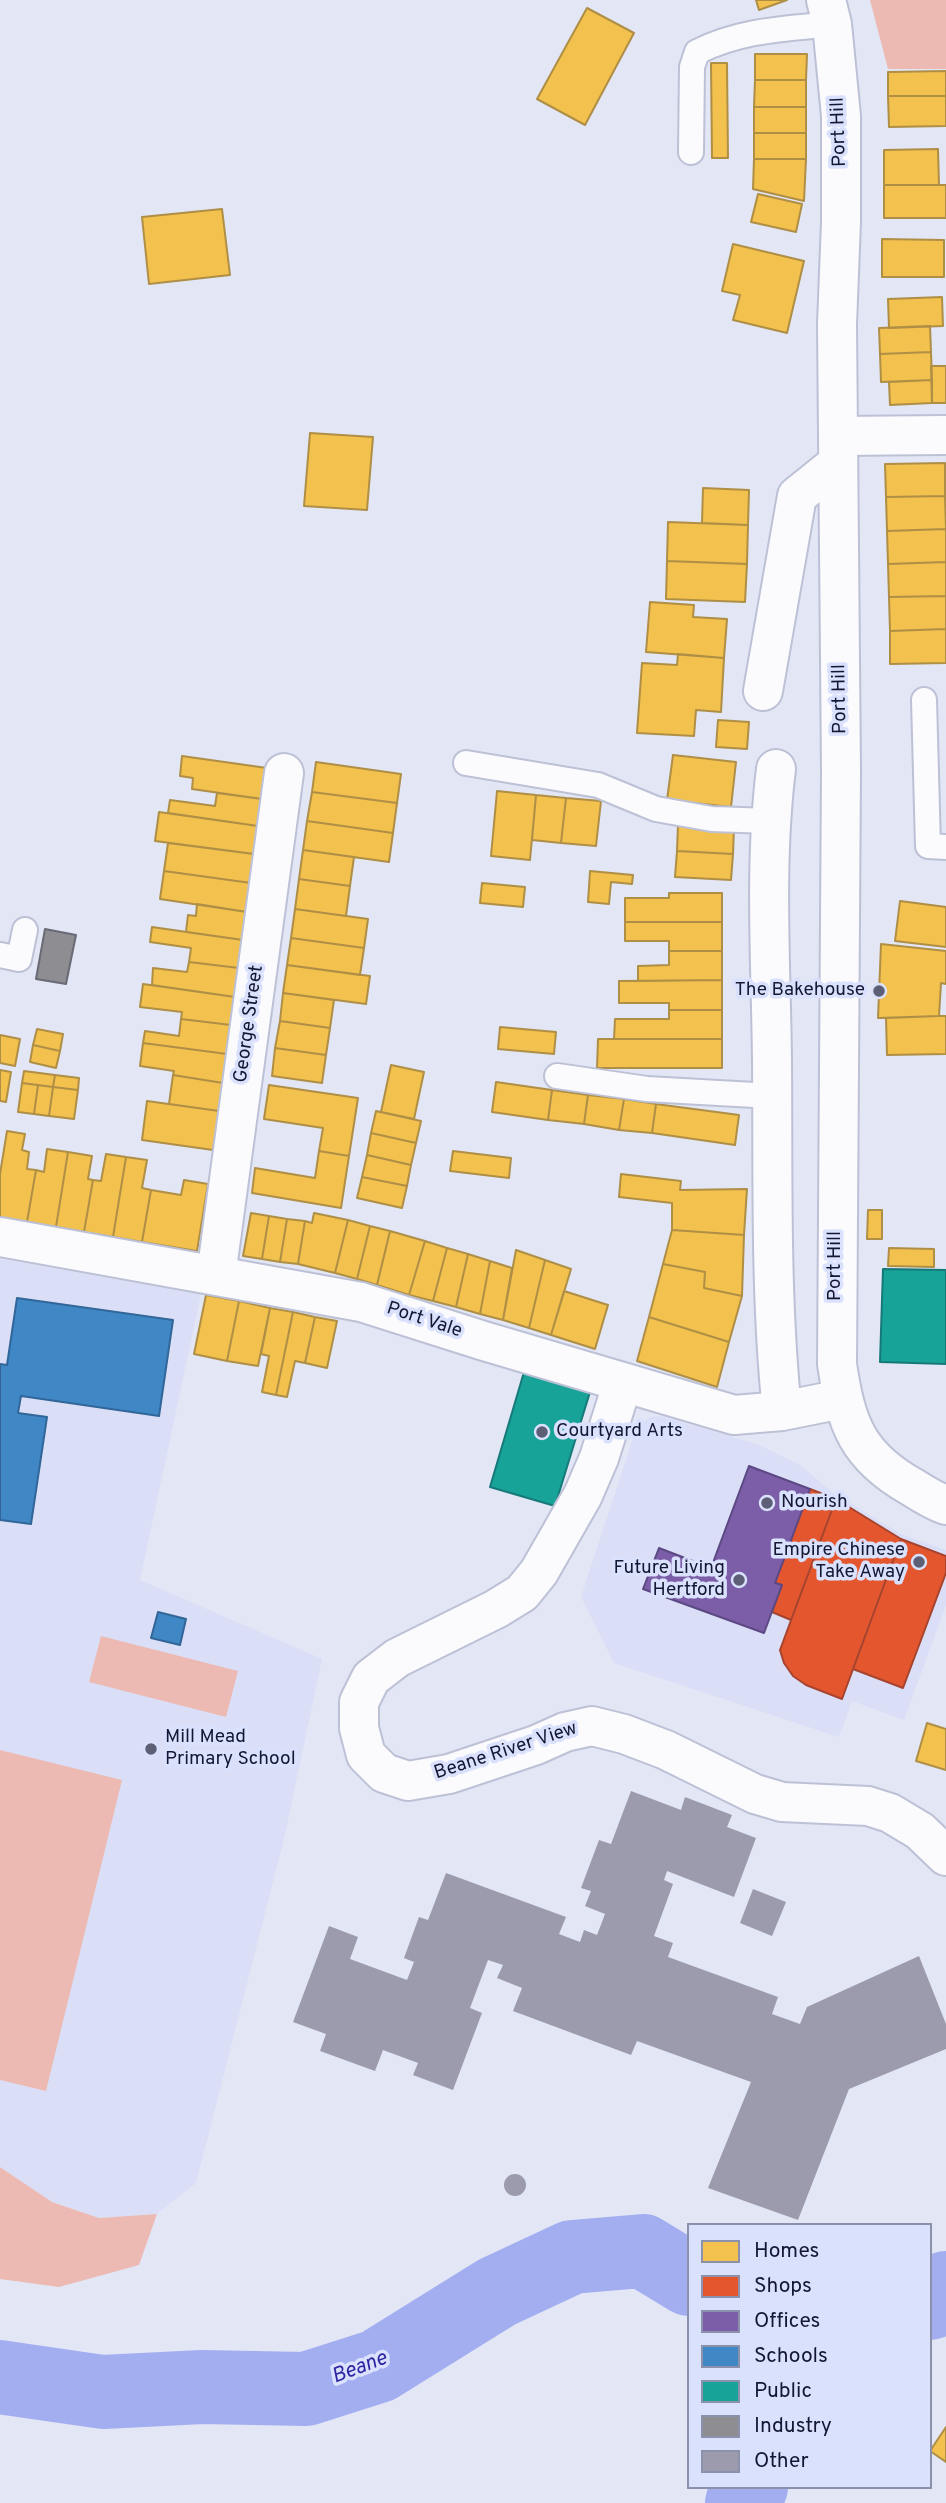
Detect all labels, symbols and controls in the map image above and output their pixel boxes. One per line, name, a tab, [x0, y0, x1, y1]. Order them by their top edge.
street label: Port Hill	[827, 97, 853, 167]
street label: Port Hill	[829, 664, 853, 734]
street label: George Street	[230, 964, 270, 1084]
place label: The Bakehouse	[735, 980, 865, 1002]
marker: The Bakehouse	[871, 983, 887, 999]
street label: Port Hill	[825, 1231, 847, 1301]
street label: Port Vale	[383, 1298, 465, 1344]
place label: Courtyard Arts	[556, 1421, 683, 1443]
marker: Courtyard Arts	[534, 1424, 550, 1440]
place label: Nourish	[781, 1492, 848, 1514]
marker: Nourish	[759, 1495, 775, 1511]
place label: Empire Chinese Take Away	[772, 1540, 905, 1584]
marker: Empire Chinese Take Away	[911, 1554, 927, 1570]
place label: Future Living Hertford	[613, 1558, 725, 1602]
marker: Future Living Hertford	[731, 1572, 747, 1588]
street label: Beane River View	[432, 1718, 580, 1786]
place label: Mill Mead Primary School	[165, 1727, 296, 1771]
marker: Mill Mead Primary School	[143, 1741, 159, 1757]
legend	[687, 2223, 932, 2489]
text: Homes	[754, 2238, 819, 2265]
text: Shops	[754, 2273, 812, 2300]
text: Offices	[754, 2308, 820, 2335]
text: Schools	[754, 2343, 828, 2370]
water label: Beane	[329, 2347, 391, 2391]
text: Public	[754, 2378, 812, 2405]
text: Industry	[754, 2413, 832, 2440]
text: Other	[754, 2448, 809, 2475]

